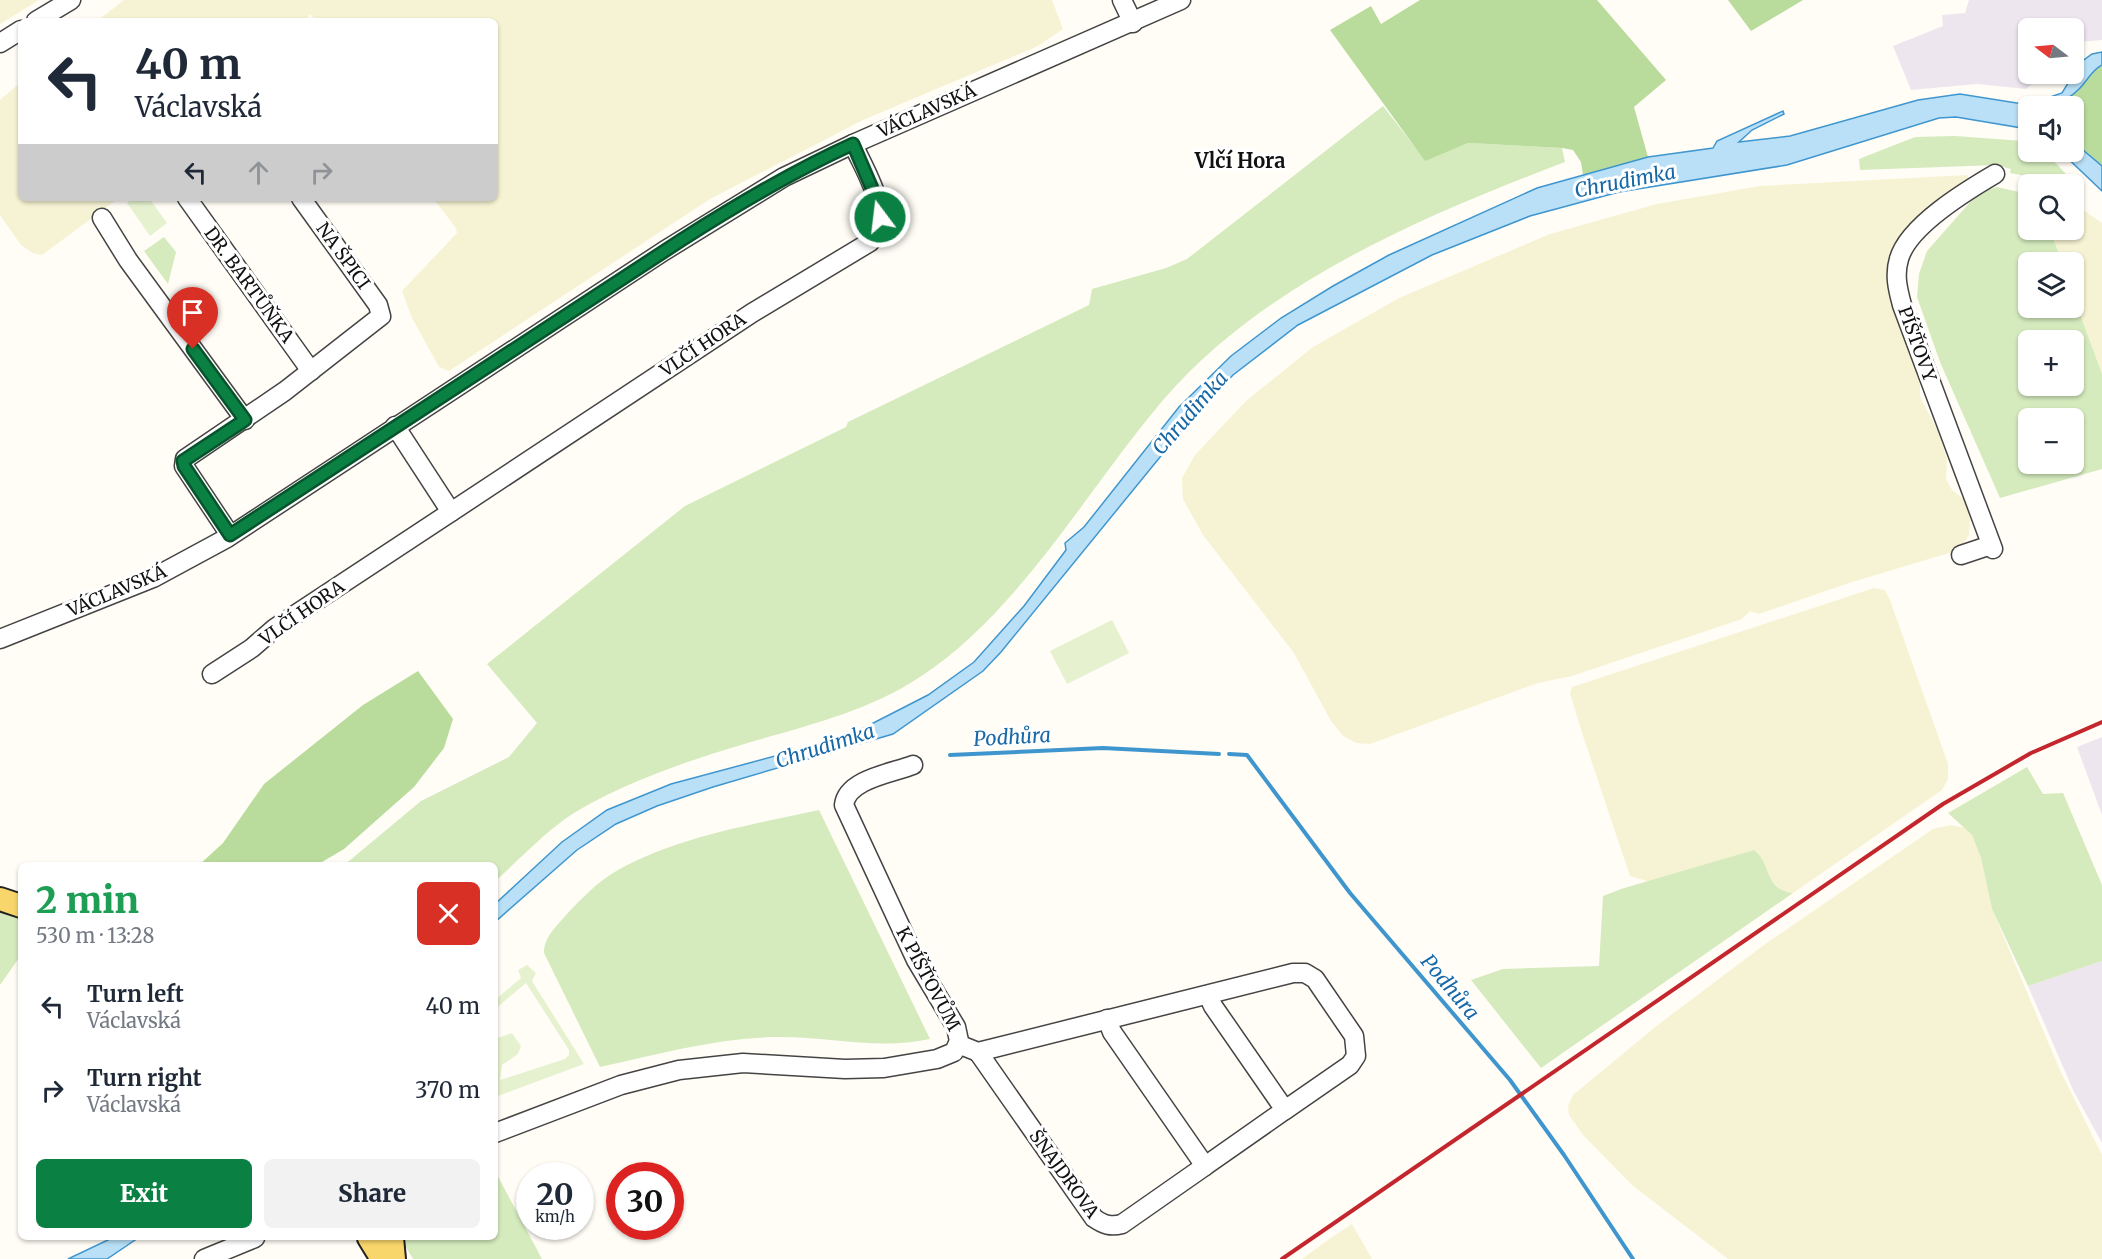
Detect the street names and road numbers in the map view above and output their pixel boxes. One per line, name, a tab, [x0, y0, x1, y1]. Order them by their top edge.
street label: VÁCLAVSKÁ	[873, 78, 980, 143]
street label: NA ŠPICI	[311, 218, 375, 294]
street label: DR. BARTŮŇKA	[200, 222, 299, 348]
street label: PÍŠŤOVY	[1893, 303, 1942, 385]
street label: VLČÍ HORA	[654, 307, 750, 382]
street label: VÁCLAVSKÁ	[63, 559, 170, 622]
street label: VLČÍ HORA	[254, 575, 349, 651]
street label: K PÍŠŤOVŮM	[891, 923, 966, 1035]
street label: ŠNAJDROVA	[1024, 1125, 1105, 1223]

